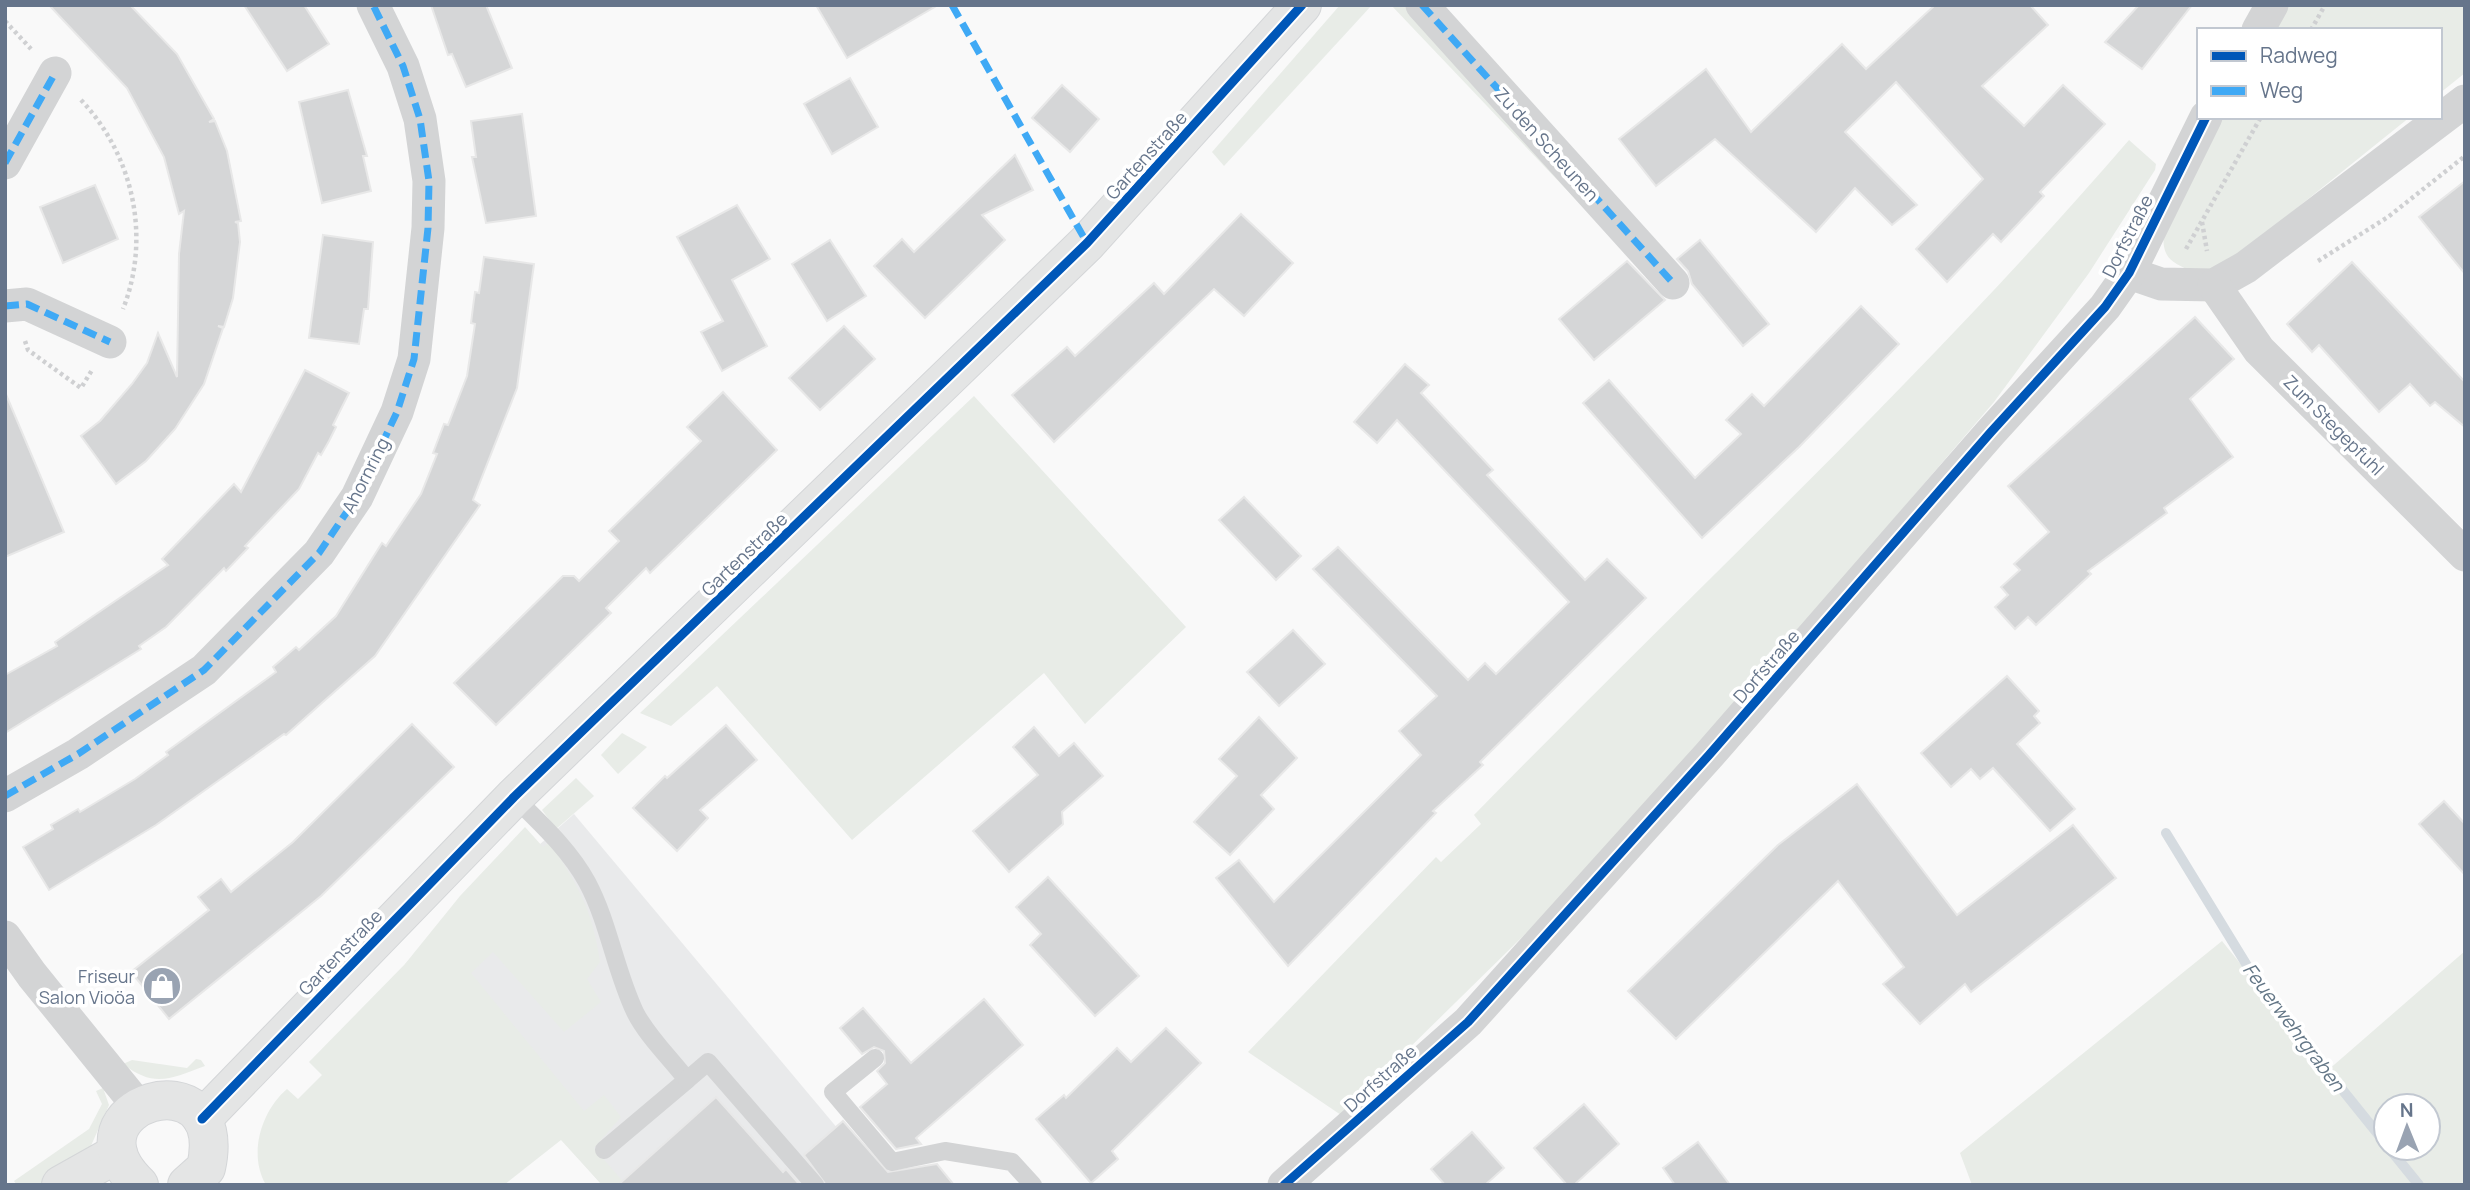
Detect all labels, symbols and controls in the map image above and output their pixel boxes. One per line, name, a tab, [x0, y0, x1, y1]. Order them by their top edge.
legend	[2197, 28, 2442, 119]
text: Radweg	[2260, 41, 2338, 69]
text: Weg	[2260, 76, 2303, 104]
street label: Zu den Scheunen	[1490, 82, 1604, 206]
street label: Gartenstraße	[1100, 106, 1192, 204]
street label: Dorfstraße	[2096, 191, 2158, 281]
street label: Zum Stegepfuhl	[2279, 370, 2389, 480]
street label: Ahornring	[336, 433, 394, 517]
street label: Gartenstraße	[696, 507, 792, 601]
street label: Dorfstraße	[1728, 624, 1804, 708]
street label: Gartenstraße	[293, 904, 387, 1000]
water label: Feuerwehrgraben	[2237, 958, 2351, 1097]
place label: Friseur Salon Vioöa	[39, 964, 135, 1009]
shop icon: Friseur Salon Vioöa	[141, 965, 183, 1007]
street label: Dorfstraße	[1339, 1039, 1421, 1117]
north arrow	[2372, 1092, 2442, 1162]
text: N	[2400, 1097, 2414, 1123]

